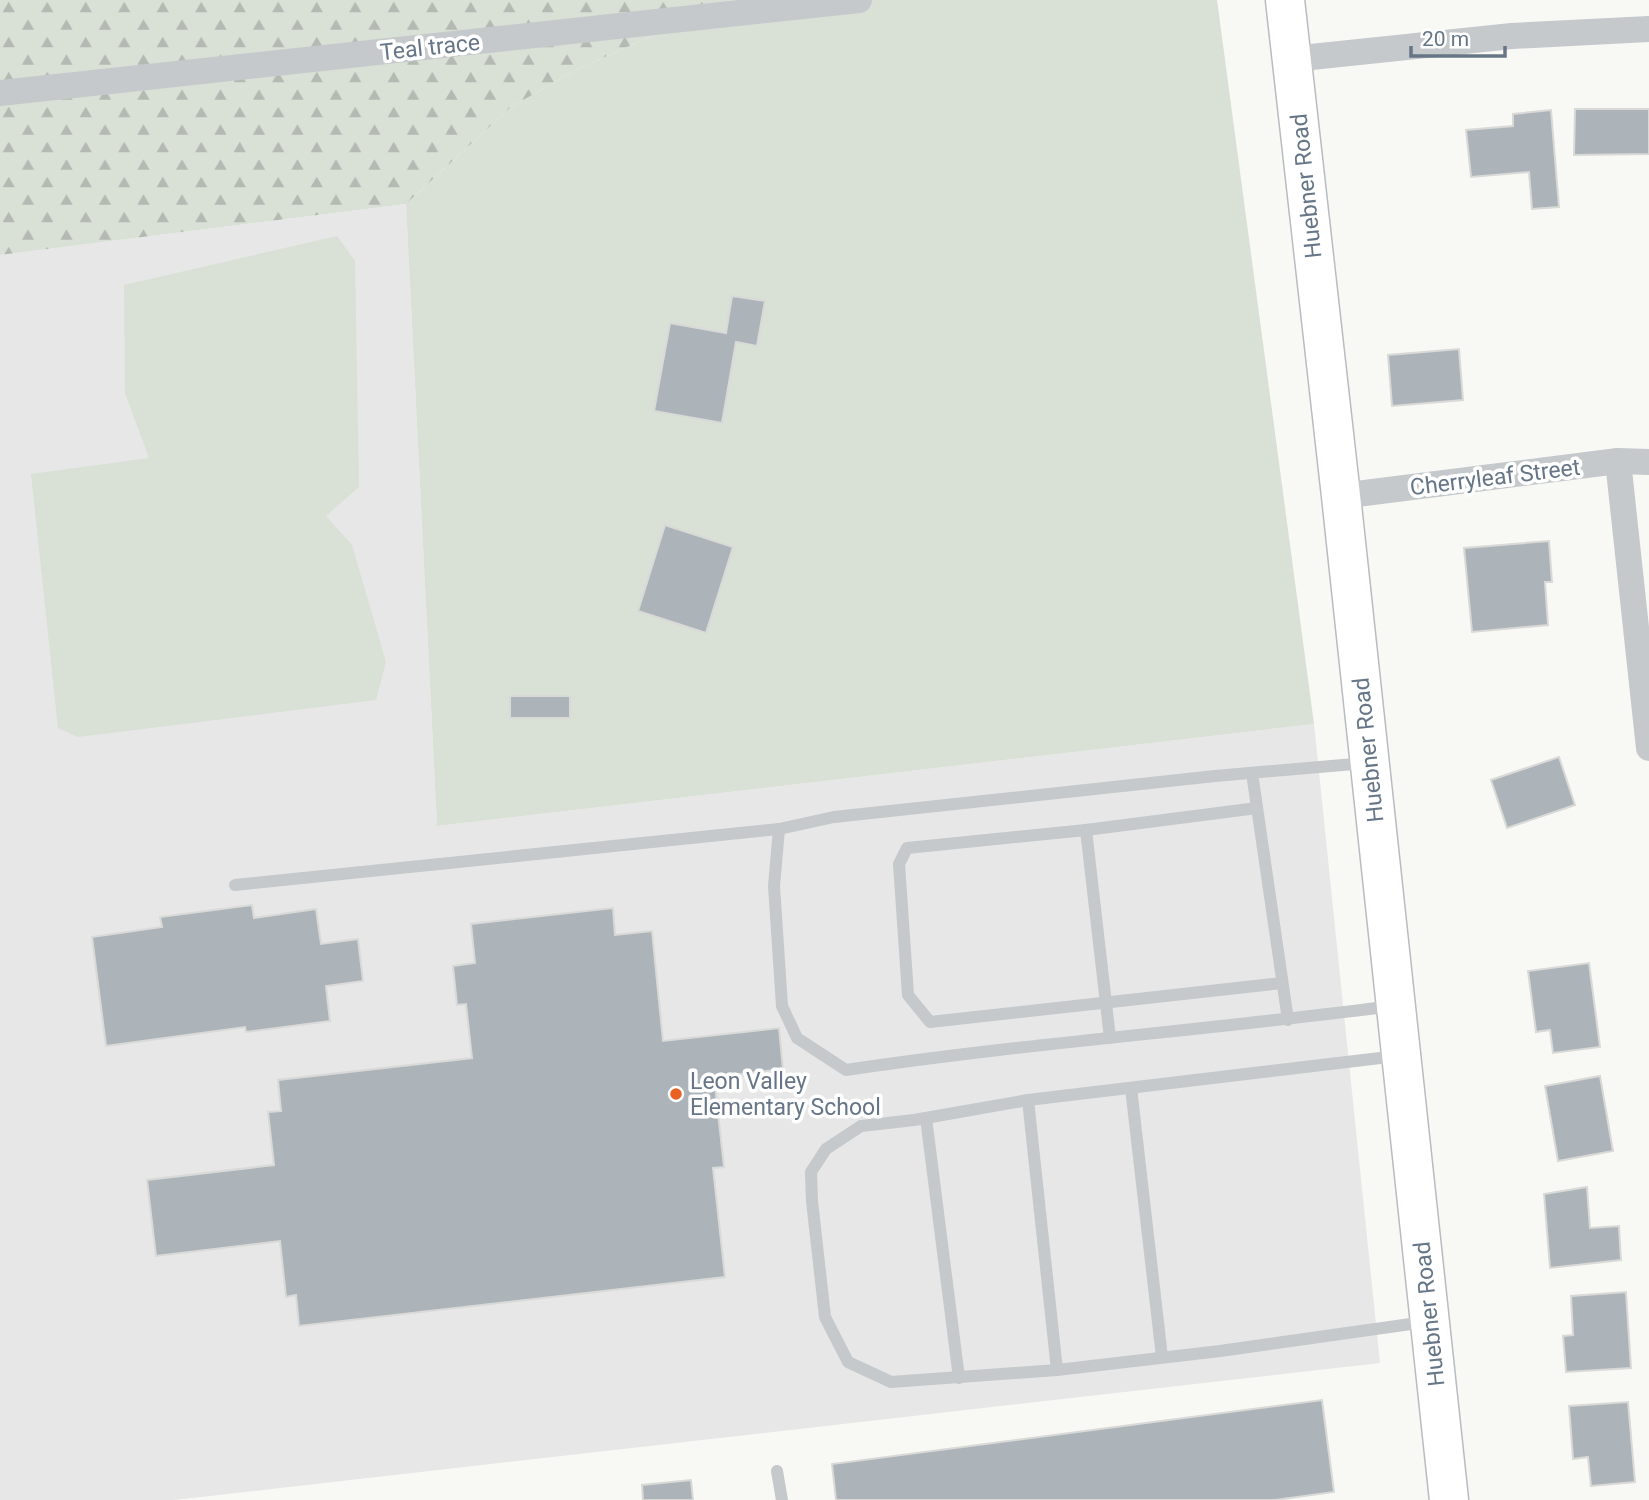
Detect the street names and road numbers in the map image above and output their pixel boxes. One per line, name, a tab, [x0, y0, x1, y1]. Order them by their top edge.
street label: Teal trace	[379, 29, 481, 66]
street label: Huebner Road	[1285, 112, 1328, 260]
street label: Cherryleaf Street	[1408, 454, 1582, 501]
street label: Huebner Road	[1347, 676, 1390, 824]
street label: Huebner Road	[1408, 1240, 1451, 1388]

